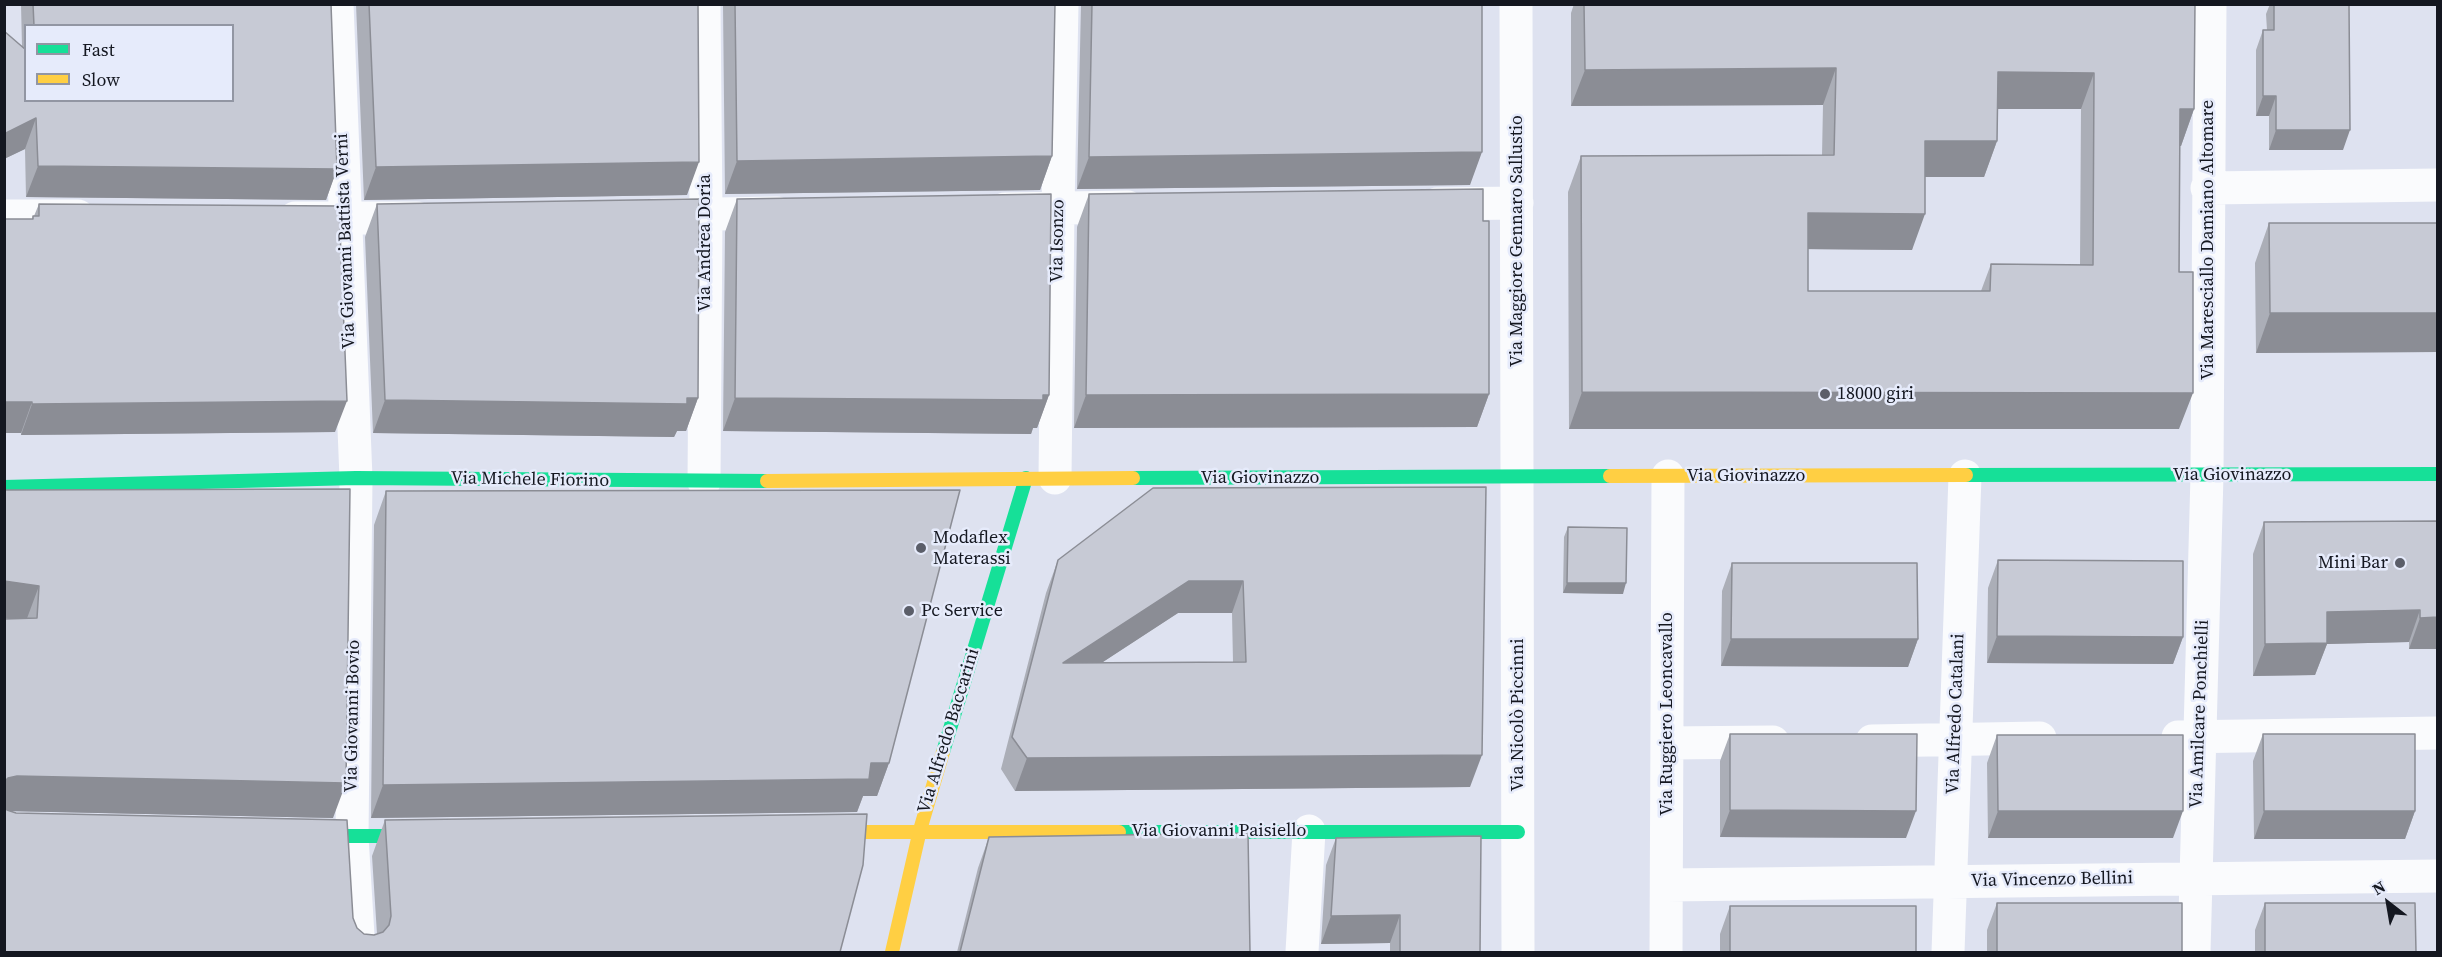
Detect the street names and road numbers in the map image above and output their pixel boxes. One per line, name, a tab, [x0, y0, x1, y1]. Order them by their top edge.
street label: Via Maresciallo Damiano Altomare	[2197, 100, 2219, 380]
street label: Via Maggiore Gennaro Sallustio	[1506, 115, 1528, 367]
street label: Via Giovanni Battista Verni	[331, 133, 361, 349]
street label: Via Andrea Doria	[694, 174, 716, 312]
street label: Via Isonzo	[1046, 199, 1070, 283]
street label: Via Giovinazzo	[2173, 464, 2291, 486]
street label: Via Giovinazzo	[1687, 465, 1805, 487]
street label: Via Giovinazzo	[1201, 467, 1319, 489]
street label: Via Michele Fiorino	[451, 468, 609, 492]
street label: Via Ruggiero Leoncavallo	[1656, 612, 1678, 816]
street label: Via Amilcare Ponchielli	[2186, 619, 2214, 809]
street label: Via Alfredo Catalani	[1942, 633, 1970, 795]
street label: Via Nicolò Piccinni	[1507, 638, 1529, 792]
street label: Via Giovanni Bovio	[341, 640, 365, 792]
street label: Via Alfredo Baccarini	[914, 646, 984, 816]
street label: Via Giovanni Paisiello	[1132, 820, 1306, 842]
street label: Via Vincenzo Bellini	[1971, 868, 2133, 892]

